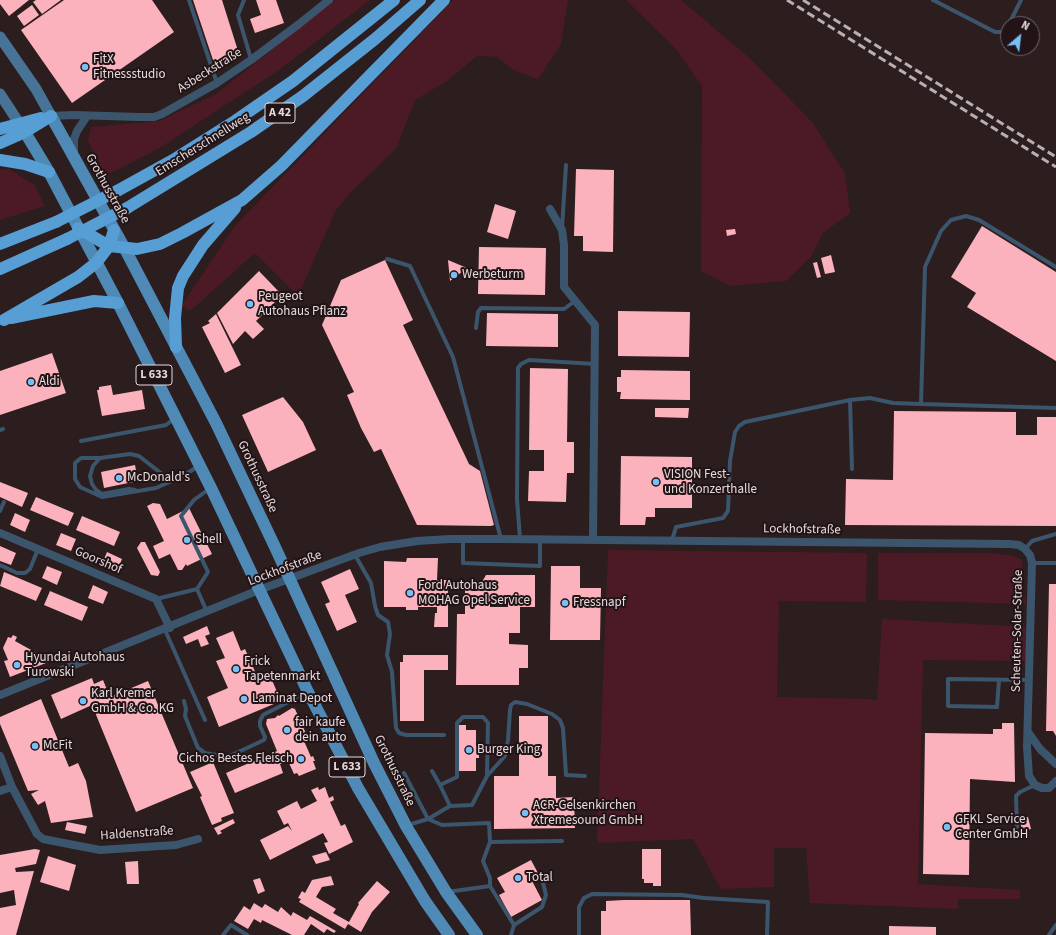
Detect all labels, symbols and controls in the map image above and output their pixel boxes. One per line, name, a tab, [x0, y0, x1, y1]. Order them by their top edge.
north arrow	[1000, 16, 1040, 56]
text: N	[1019, 18, 1032, 34]
street label: Asbeckstraße	[175, 45, 245, 97]
place label: FitX Fitnessstudio	[93, 52, 166, 83]
marker: FitX Fitnessstudio	[80, 62, 90, 72]
road number: A 42	[265, 103, 295, 123]
street label: Emscherschnellweg	[153, 110, 253, 180]
street label: Grothusstraße	[81, 151, 133, 227]
place label: Werbeturm	[462, 267, 523, 283]
marker: Werbeturm	[449, 270, 459, 280]
place label: Peugeot Autohaus Pflanz	[258, 289, 346, 320]
marker: Peugeot Autohaus Pflanz	[245, 299, 255, 309]
road number: L 633	[136, 365, 172, 385]
place label: Aldi	[39, 374, 60, 390]
marker: Aldi	[26, 377, 36, 387]
street label: Grothusstraße	[234, 439, 280, 515]
place label: VISION Fest- und Konzerthalle	[664, 467, 757, 498]
place label: McDonald's	[127, 470, 190, 486]
marker: McDonald's	[114, 473, 124, 483]
marker: VISION Fest- und Konzerthalle	[651, 477, 661, 487]
street label: Lockhofstraße	[763, 522, 841, 538]
place label: Shell	[195, 532, 222, 548]
marker: Shell	[182, 535, 192, 545]
street label: Goorshof	[72, 544, 124, 578]
street label: Lockhofstraße	[246, 548, 324, 590]
street label: Scheuten-Solar-Straße	[1009, 570, 1027, 692]
place label: Ford Autohaus MOHAG Opel Service	[418, 578, 530, 609]
marker: Ford Autohaus MOHAG Opel Service	[405, 588, 415, 598]
place label: Fressnapf	[573, 595, 626, 611]
marker: Fressnapf	[560, 598, 570, 608]
place label: Hyundai Autohaus Turowski	[25, 650, 125, 681]
place label: Frick Tapetenmarkt	[244, 654, 320, 685]
marker: Hyundai Autohaus Turowski	[12, 660, 22, 670]
marker: Frick Tapetenmarkt	[231, 664, 241, 674]
place label: Karl Kremer GmbH & Co. KG	[91, 686, 174, 717]
place label: Laminat Depot	[252, 691, 332, 707]
marker: Laminat Depot	[239, 694, 249, 704]
marker: Karl Kremer GmbH & Co. KG	[78, 696, 88, 706]
place label: fair kaufe dein auto	[295, 715, 346, 746]
marker: fair kaufe dein auto	[282, 725, 292, 735]
street label: Grothusstraße	[370, 733, 418, 809]
place label: McFit	[43, 738, 72, 754]
marker: McFit	[30, 741, 40, 751]
place label: Burger King	[477, 742, 540, 758]
marker: Burger King	[464, 745, 474, 755]
place label: Cichos Bestes Fleisch	[178, 751, 293, 767]
marker: Cichos Bestes Fleisch	[296, 754, 306, 764]
road number: L 633	[329, 757, 365, 777]
place label: ACR-Gelsenkirchen Xtremesound GmbH	[533, 798, 643, 829]
marker: ACR-Gelsenkirchen Xtremesound GmbH	[520, 808, 530, 818]
place label: GFKL Service Center GmbH	[955, 812, 1028, 843]
marker: GFKL Service Center GmbH	[942, 822, 952, 832]
street label: Haldenstraße	[100, 824, 174, 844]
place label: Total	[526, 870, 553, 886]
marker: Total	[513, 873, 523, 883]

